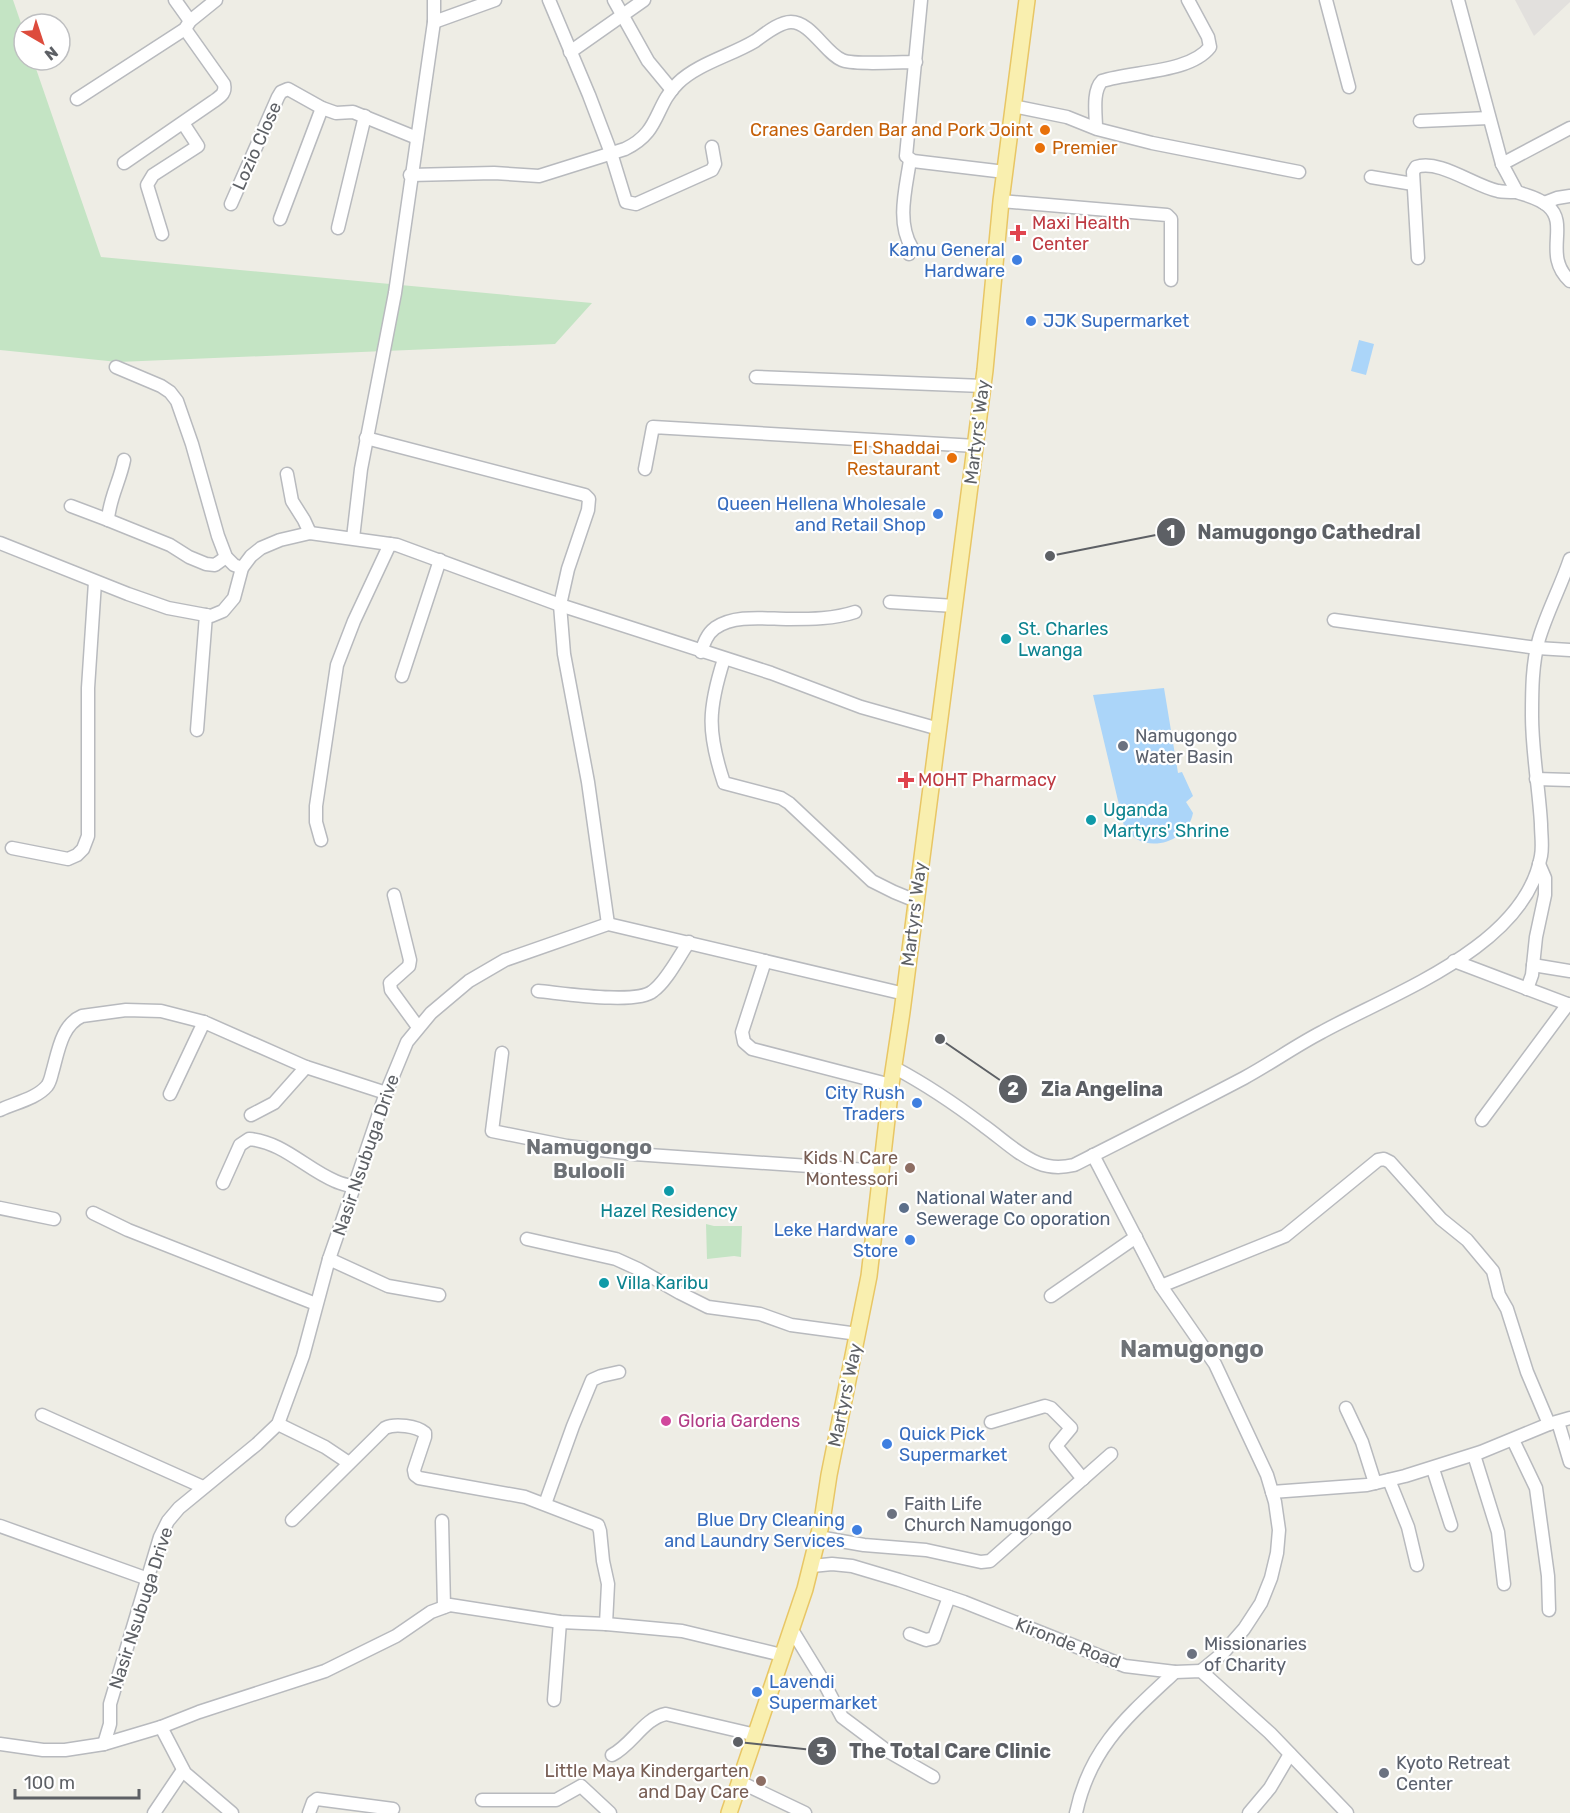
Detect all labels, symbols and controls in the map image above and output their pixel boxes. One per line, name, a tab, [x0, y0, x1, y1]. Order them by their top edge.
north arrow	[12, 12, 72, 72]
text: N	[41, 42, 62, 64]
street label: Lozio Close	[228, 98, 286, 194]
place label: Cranes Garden Bar and Pork Joint	[750, 119, 1033, 141]
marker: Cranes Garden Bar and Pork Joint	[1038, 123, 1052, 137]
place label: Premier	[1052, 137, 1118, 159]
marker: Premier	[1033, 141, 1047, 155]
place label: Maxi Health Center	[1032, 212, 1130, 255]
marker: Maxi Health Center	[1009, 224, 1027, 242]
place label: Kamu General Hardware	[889, 239, 1005, 282]
marker: Kamu General Hardware	[1010, 253, 1024, 267]
place label: JJK Supermarket	[1043, 310, 1189, 332]
marker: JJK Supermarket	[1024, 314, 1038, 328]
street label: Martyrs' Way	[960, 378, 994, 486]
place label: El Shaddai Restaurant	[847, 437, 940, 480]
marker: El Shaddai Restaurant	[945, 451, 959, 465]
place label: Queen Hellena Wholesale and Retail Shop	[717, 493, 926, 536]
marker: Queen Hellena Wholesale and Retail Shop	[931, 507, 945, 521]
callout: Namugongo Cathedral	[1156, 513, 1433, 551]
text: Namugongo Cathedral	[1197, 520, 1421, 544]
text: 1	[1167, 521, 1175, 543]
place label: St. Charles Lwanga	[1018, 618, 1109, 661]
marker: St. Charles Lwanga	[999, 632, 1013, 646]
place label: Namugongo Water Basin	[1135, 725, 1237, 768]
marker: Namugongo Water Basin	[1116, 739, 1130, 753]
place label: MOHT Pharmacy	[918, 769, 1057, 791]
marker: MOHT Pharmacy	[899, 773, 913, 787]
place label: Uganda Martyrs' Shrine	[1103, 799, 1229, 842]
marker: Uganda Martyrs' Shrine	[1084, 813, 1098, 827]
street label: Martyrs' Way	[897, 860, 931, 968]
callout: Zia Angelina	[998, 1070, 1175, 1108]
street label: Nasir Nsubuga Drive	[328, 1071, 404, 1239]
text: Zia Angelina	[1041, 1077, 1163, 1101]
text: 2	[1007, 1078, 1019, 1100]
place label: City Rush Traders	[825, 1082, 905, 1125]
marker: City Rush Traders	[910, 1096, 924, 1110]
district label: Namugongo Bulooli	[526, 1134, 652, 1183]
place label: Kids N Care Montessori	[803, 1147, 898, 1190]
marker: Kids N Care Montessori	[903, 1161, 917, 1175]
marker: Hazel Residency	[662, 1184, 676, 1198]
place label: National Water and Sewerage Co oporation	[916, 1187, 1110, 1230]
place label: Hazel Residency	[600, 1200, 738, 1222]
marker: National Water and Sewerage Co oporation	[897, 1201, 911, 1215]
place label: Leke Hardware Store	[774, 1219, 898, 1262]
marker: Leke Hardware Store	[903, 1233, 917, 1247]
place label: Villa Karibu	[616, 1272, 709, 1294]
marker: Villa Karibu	[597, 1276, 611, 1290]
district label: Namugongo	[1120, 1335, 1264, 1363]
street label: Martyrs' Way	[823, 1341, 867, 1449]
place label: Gloria Gardens	[678, 1410, 800, 1432]
marker: Gloria Gardens	[659, 1414, 673, 1428]
place label: Quick Pick Supermarket	[899, 1423, 1007, 1466]
marker: Quick Pick Supermarket	[880, 1437, 894, 1451]
place label: Faith Life Church Namugongo	[904, 1493, 1072, 1536]
marker: Faith Life Church Namugongo	[885, 1507, 899, 1521]
place label: Blue Dry Cleaning and Laundry Services	[664, 1509, 845, 1552]
marker: Blue Dry Cleaning and Laundry Services	[850, 1523, 864, 1537]
street label: Nasir Nsubuga Drive	[104, 1524, 178, 1692]
street label: Kironde Road	[1012, 1613, 1124, 1673]
place label: Missionaries of Charity	[1204, 1633, 1307, 1676]
marker: Missionaries of Charity	[1185, 1647, 1199, 1661]
place label: Lavendi Supermarket	[769, 1671, 877, 1714]
marker: Lavendi Supermarket	[750, 1685, 764, 1699]
callout: The Total Care Clinic	[807, 1732, 1064, 1770]
text: The Total Care Clinic	[849, 1739, 1051, 1763]
text: 3	[816, 1740, 828, 1762]
place label: Kyoto Retreat Center	[1396, 1752, 1510, 1795]
place label: Little Maya Kindergarten and Day Care	[545, 1760, 749, 1803]
scale bar	[15, 1762, 140, 1800]
marker: Kyoto Retreat Center	[1377, 1766, 1391, 1780]
text: 100 m	[24, 1772, 75, 1794]
marker: Little Maya Kindergarten and Day Care	[754, 1774, 768, 1788]

